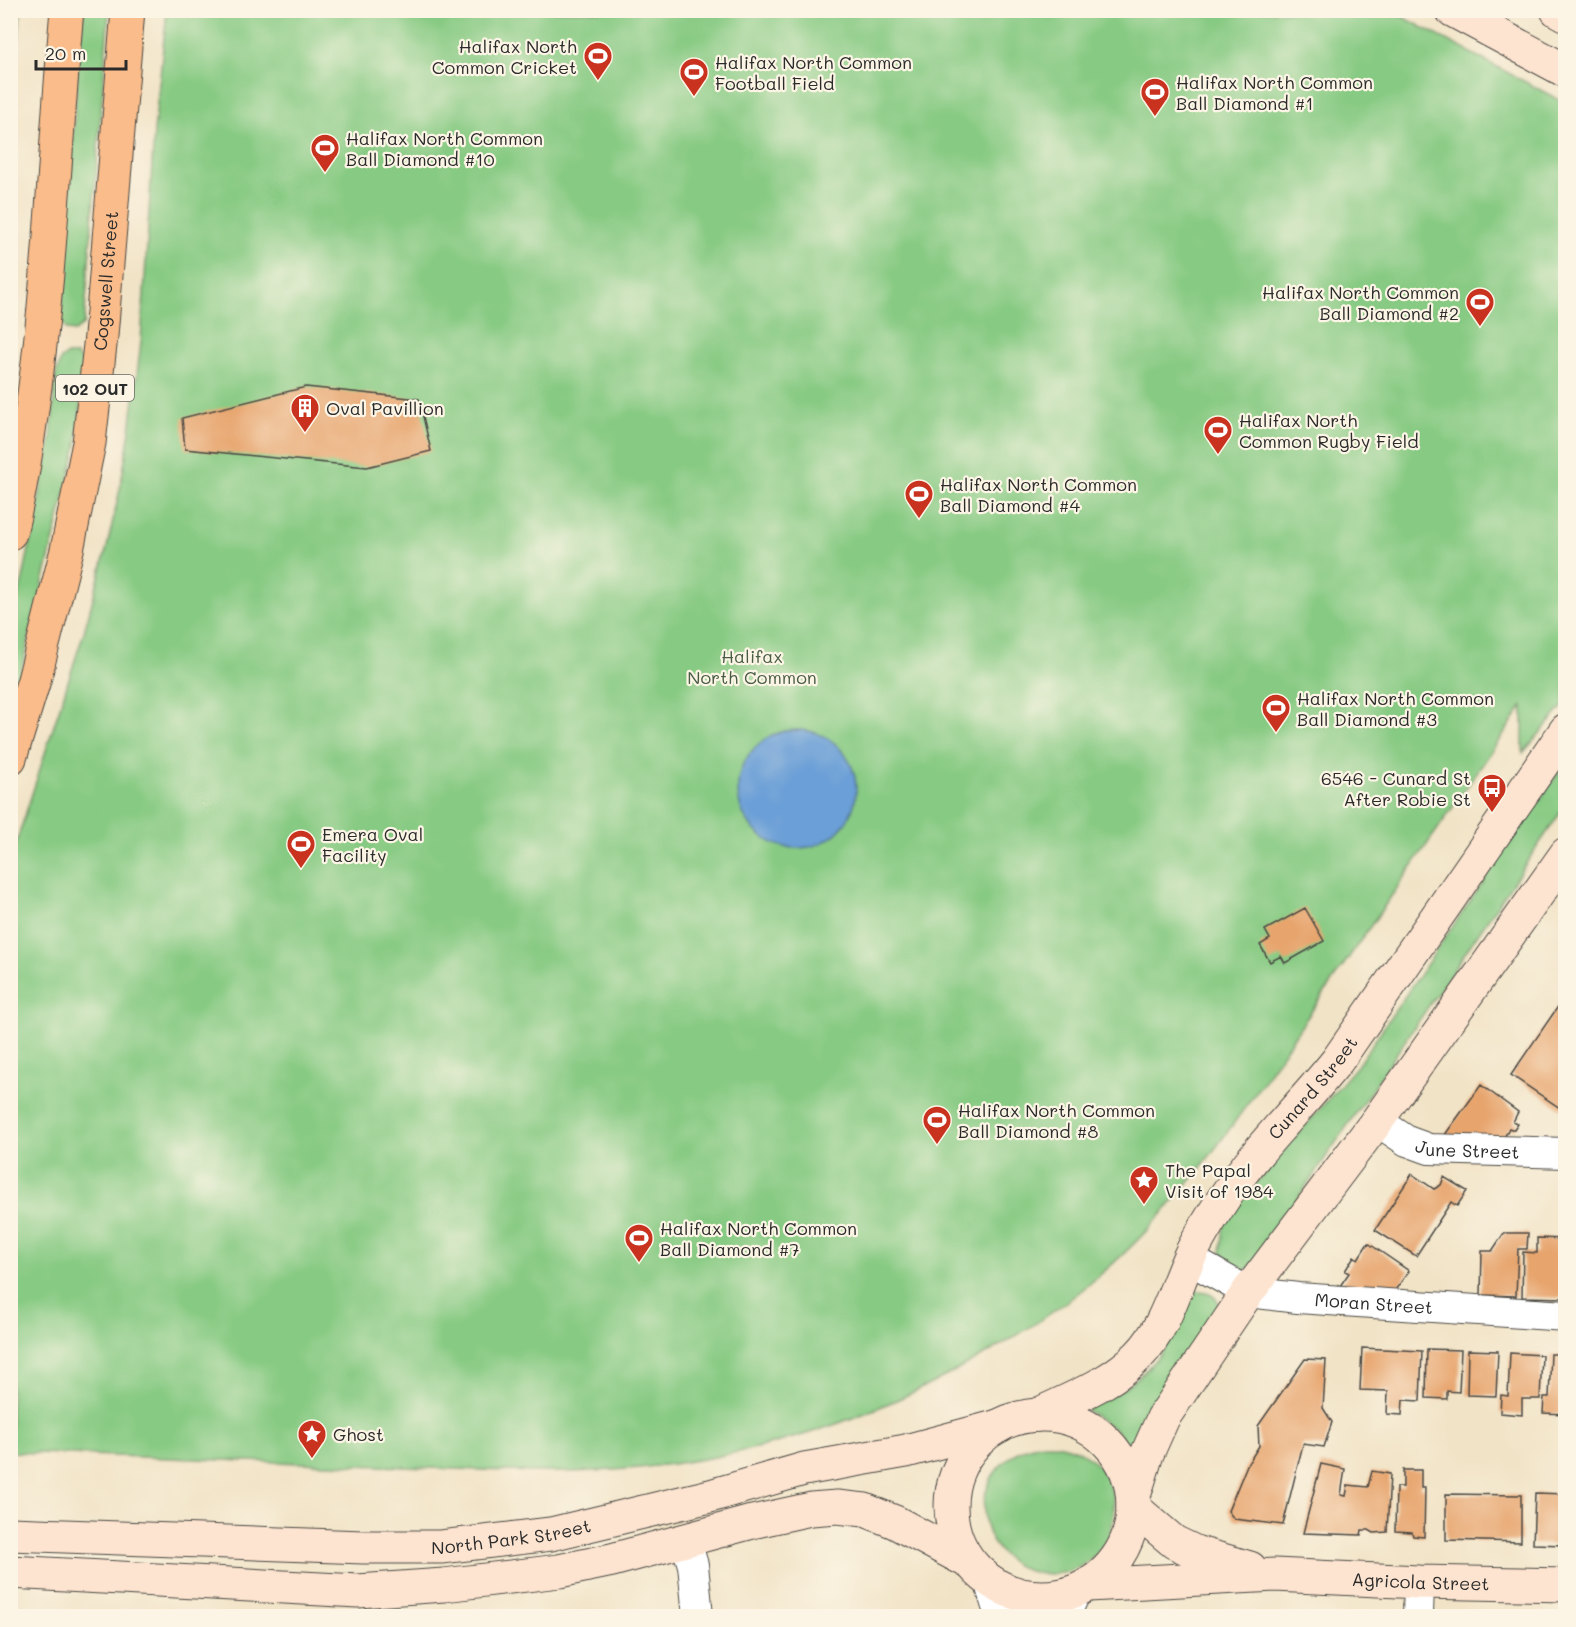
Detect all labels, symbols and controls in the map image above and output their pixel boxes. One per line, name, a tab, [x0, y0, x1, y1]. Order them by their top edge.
scale bar	[36, 33, 126, 71]
place label: Halifax North Common Cricket	[432, 34, 577, 79]
sports icon: Halifax North Common Cricket	[582, 40, 614, 82]
text: 20 m	[45, 41, 86, 65]
place label: Halifax North Common Football Field	[715, 50, 912, 95]
sports icon: Halifax North Common Football Field	[678, 56, 710, 98]
place label: Halifax North Common Ball Diamond #1	[1176, 70, 1373, 115]
sports icon: Halifax North Common Ball Diamond #1	[1139, 76, 1171, 118]
place label: Halifax North Common Ball Diamond #10	[346, 126, 543, 171]
sports icon: Halifax North Common Ball Diamond #10	[309, 132, 341, 174]
street label: Cogswell Street	[87, 210, 123, 352]
place label: Halifax North Common Ball Diamond #2	[1262, 280, 1459, 325]
sports icon: Halifax North Common Ball Diamond #2	[1464, 286, 1496, 328]
road number: 102 OUT	[56, 375, 134, 401]
building icon: Oval Pavillion	[289, 392, 321, 434]
place label: Oval Pavillion	[326, 396, 444, 420]
place label: Halifax North Common Rugby Field	[1239, 408, 1419, 453]
sports icon: Halifax North Common Rugby Field	[1202, 414, 1234, 456]
place label: Halifax North Common Ball Diamond #4	[940, 472, 1137, 517]
sports icon: Halifax North Common Ball Diamond #4	[903, 478, 935, 520]
park label: Halifax North Common	[687, 644, 817, 689]
place label: Halifax North Common Ball Diamond #3	[1297, 686, 1494, 731]
sports icon: Halifax North Common Ball Diamond #3	[1260, 692, 1292, 734]
place label: 6546 - Cunard St After Robie St	[1321, 766, 1471, 811]
bus stop icon: 6546 - Cunard St After Robie St	[1476, 772, 1508, 814]
place label: Emera Oval Facility	[322, 822, 423, 867]
sports icon: Emera Oval Facility	[285, 828, 317, 870]
street label: Cunard Street	[1263, 1031, 1363, 1144]
place label: Halifax North Common Ball Diamond #8	[958, 1098, 1155, 1143]
sports icon: Halifax North Common Ball Diamond #8	[921, 1104, 953, 1146]
street label: June Street	[1412, 1133, 1520, 1164]
place label: The Papal Visit of 1984	[1165, 1158, 1274, 1203]
place icon: The Papal Visit of 1984	[1128, 1164, 1160, 1206]
place label: Halifax North Common Ball Diamond #7	[660, 1216, 857, 1261]
sports icon: Halifax North Common Ball Diamond #7	[623, 1222, 655, 1264]
street label: Moran Street	[1314, 1287, 1434, 1319]
place icon: Ghost	[296, 1418, 328, 1460]
place label: Ghost	[333, 1422, 384, 1446]
street label: North Park Street	[431, 1513, 593, 1559]
street label: Agricola Street	[1351, 1567, 1490, 1595]

